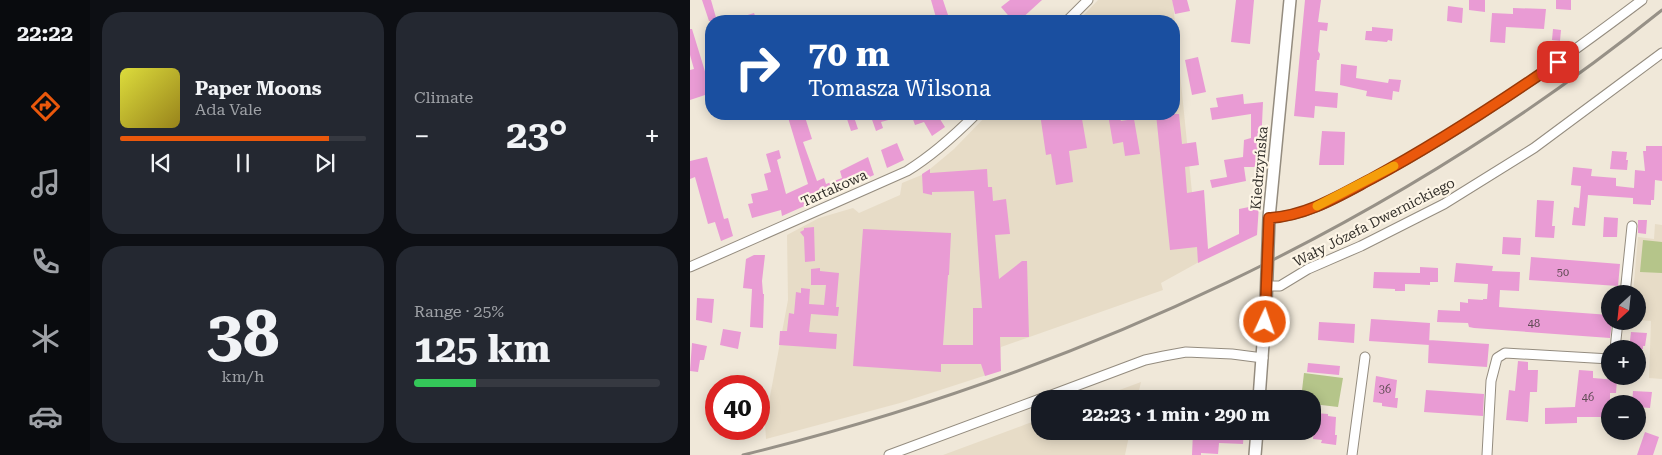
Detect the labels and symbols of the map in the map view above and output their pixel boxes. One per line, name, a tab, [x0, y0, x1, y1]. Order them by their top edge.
pin	[1537, 41, 1579, 83]
street label: Kiedrzyńska	[1247, 125, 1271, 210]
street label: Tartakowa	[799, 166, 870, 210]
street label: Wały Józefa Dwernickiego	[1291, 174, 1457, 270]
house number: 50	[1557, 266, 1569, 279]
north arrow	[1601, 285, 1646, 330]
position arrow	[1238, 295, 1290, 347]
house number: 48	[1528, 317, 1540, 330]
speed limit sign: 40	[705, 375, 770, 440]
house number: 36	[1379, 383, 1391, 396]
house number: 46	[1582, 391, 1594, 404]

